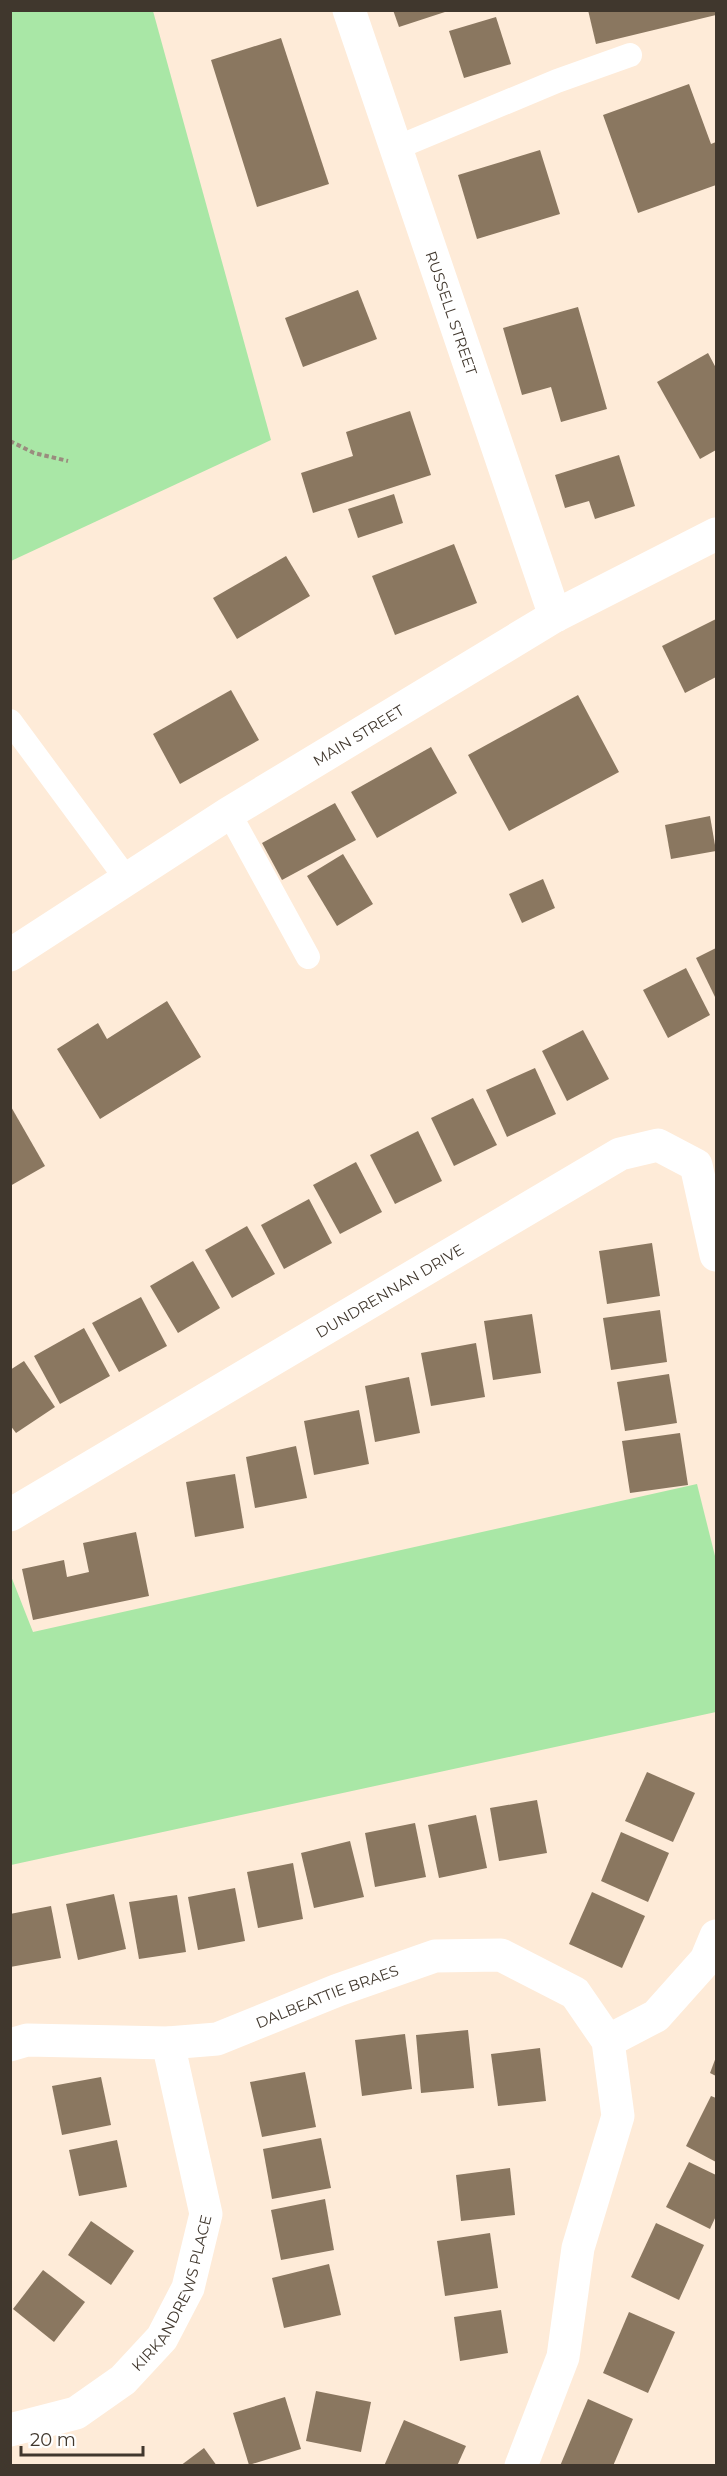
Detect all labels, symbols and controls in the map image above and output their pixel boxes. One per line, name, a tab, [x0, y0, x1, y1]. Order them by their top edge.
street label: RUSSELL STREET	[422, 248, 482, 378]
street label: MAIN STREET	[309, 700, 408, 770]
street label: DUNDRENNAN DRIVE	[312, 1239, 467, 1342]
street label: DALBEATTIE BRAES	[253, 1960, 401, 2032]
street label: KIRKANDREWS PLACE	[127, 2213, 215, 2375]
scale bar	[21, 2419, 142, 2457]
text: 20 m	[30, 2429, 76, 2451]

